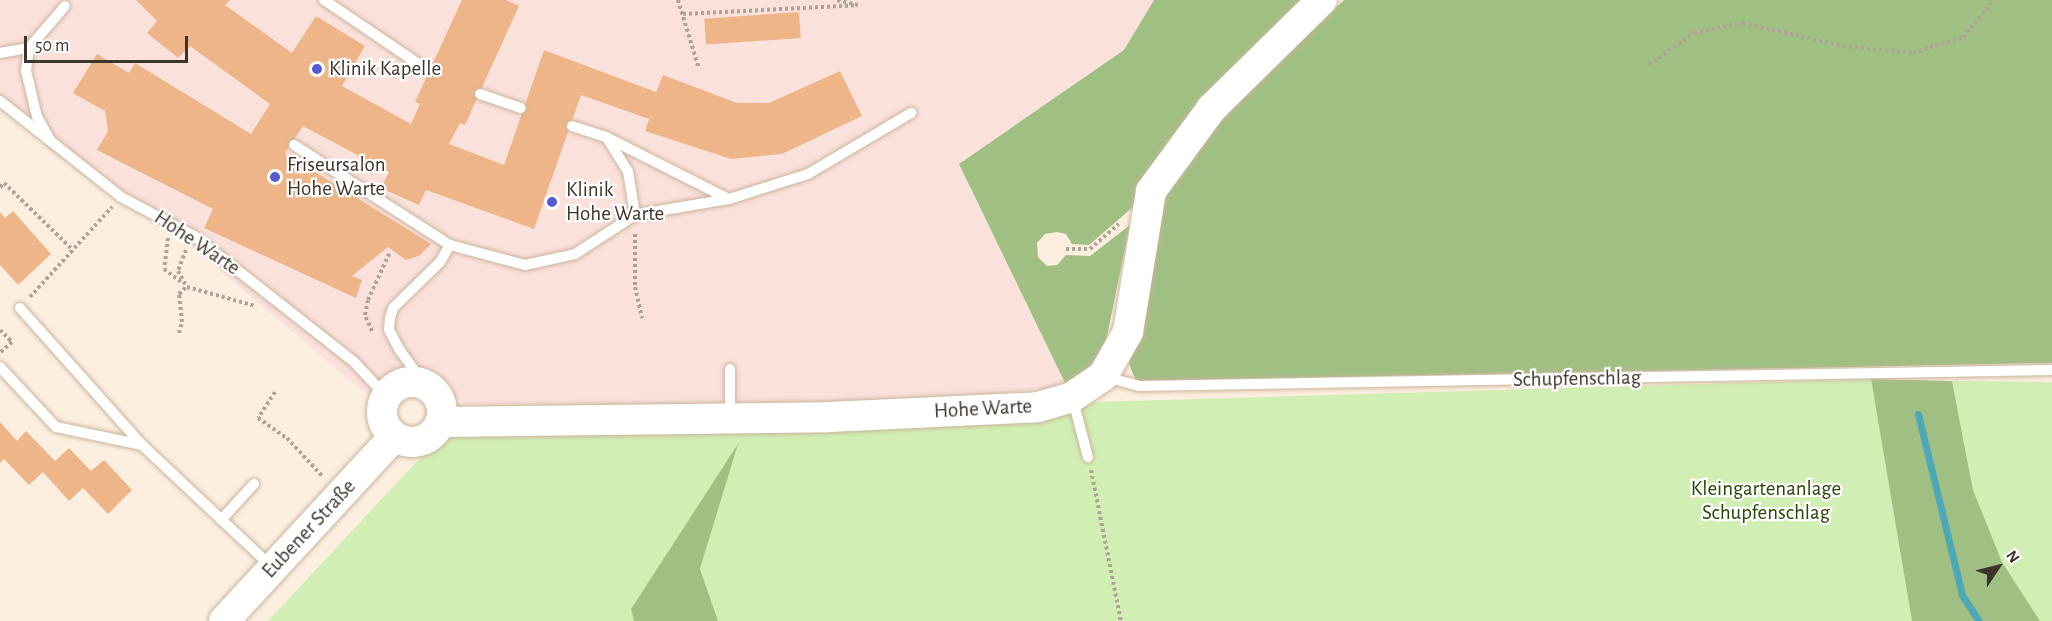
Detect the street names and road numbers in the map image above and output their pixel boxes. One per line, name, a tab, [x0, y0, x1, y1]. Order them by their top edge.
street label: Hohe Warte	[149, 205, 245, 281]
street label: Schupfenschlag	[1513, 365, 1641, 393]
street label: Hohe Warte	[933, 394, 1033, 424]
street label: Eubener Straße	[257, 474, 361, 584]

